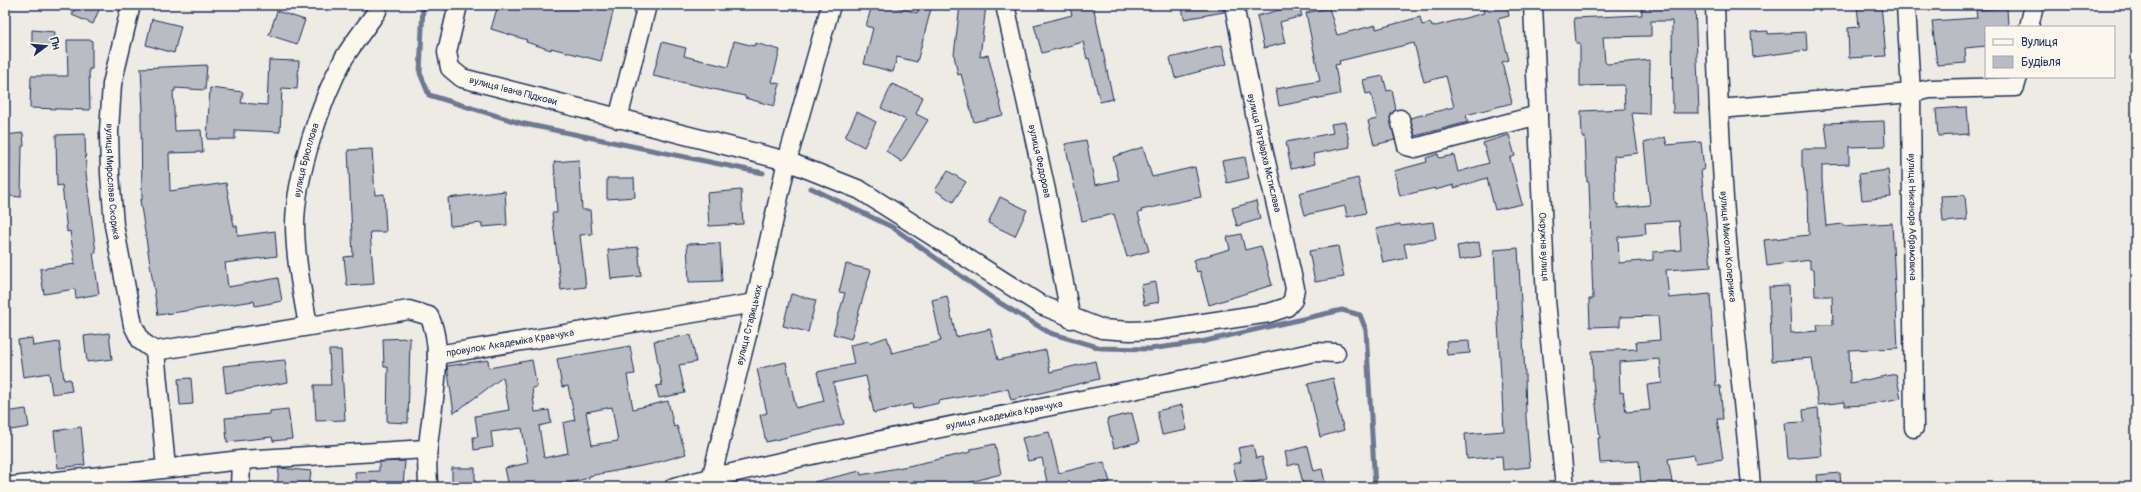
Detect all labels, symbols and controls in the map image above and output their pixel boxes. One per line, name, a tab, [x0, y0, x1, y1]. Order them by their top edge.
north arrow	[26, 26, 66, 66]
legend	[1985, 26, 2115, 78]
text: Вулиця	[2021, 35, 2058, 50]
text: Пн	[47, 36, 63, 51]
text: Будівля	[2021, 55, 2061, 70]
street label: вулиця Івана Підкови	[468, 74, 559, 108]
street label: вулиця Патріарха Мстислава	[1244, 92, 1284, 214]
street label: вулиця Брюллова	[291, 121, 322, 198]
street label: вулиця Мирослава Скорика	[103, 123, 123, 241]
street label: вулиця Федорова	[1026, 123, 1053, 199]
street label: вулиця Никанора Абрамовича	[1906, 153, 1919, 281]
street label: вулиця Миколи Коперника	[1717, 191, 1739, 303]
street label: Окружна вулиця	[1536, 212, 1551, 282]
street label: вулиця Старицьких	[734, 283, 765, 367]
street label: провулок Академіка Кравчука	[445, 327, 575, 359]
street label: вулиця Академіка Кравчука	[945, 398, 1064, 433]

